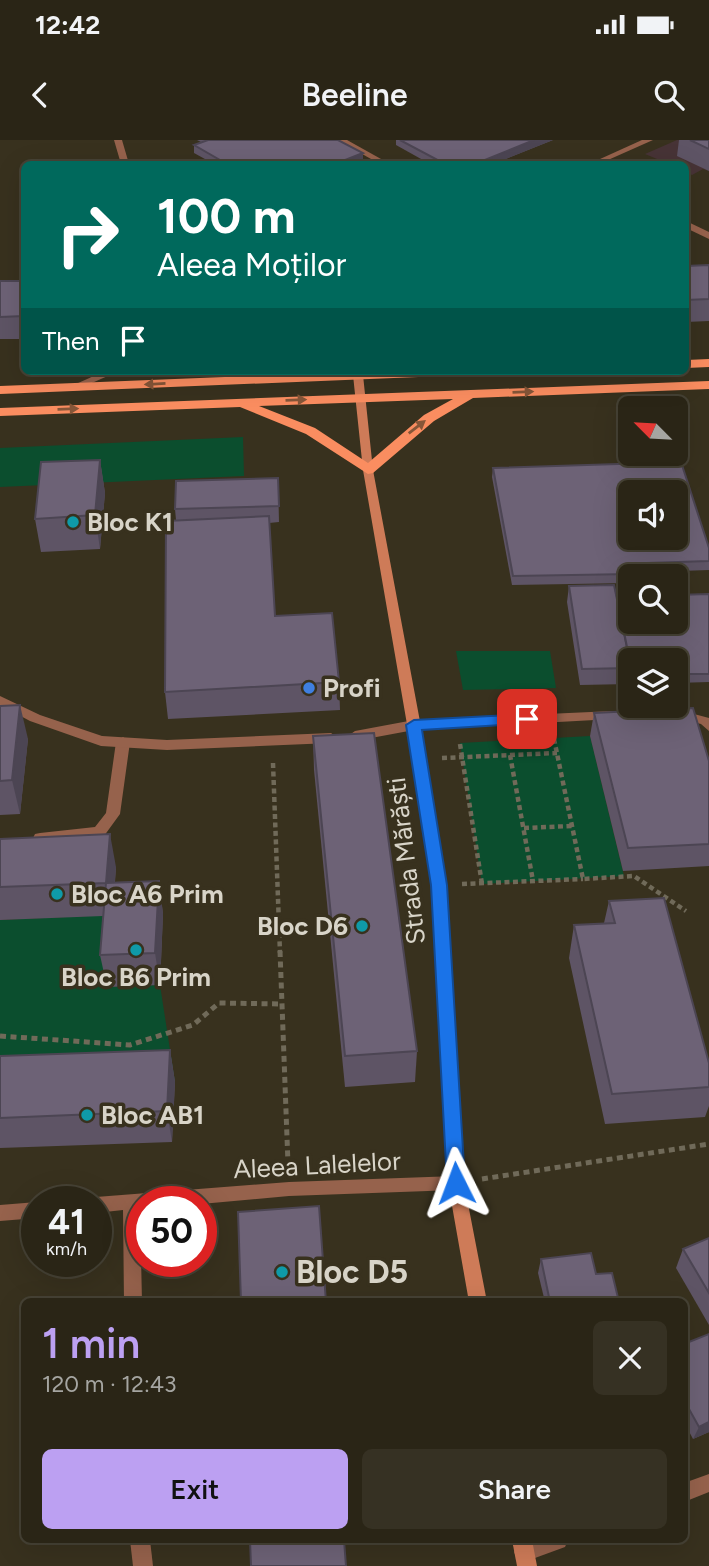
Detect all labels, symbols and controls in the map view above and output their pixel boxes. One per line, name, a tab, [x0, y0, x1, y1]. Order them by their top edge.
text: 12:42	[35, 9, 100, 41]
icon: back	[21, 76, 59, 114]
text: Beeline	[301, 76, 408, 114]
icon: search	[650, 76, 688, 114]
text: 100 m	[157, 186, 296, 245]
icon: right	[42, 189, 133, 280]
text: Aleea Moților	[157, 246, 346, 284]
icon: arrive	[114, 322, 152, 360]
text: Then	[42, 325, 100, 357]
one-way arrow	[143, 379, 165, 390]
one-way arrow	[512, 386, 534, 397]
one-way arrow	[285, 395, 307, 406]
north arrow	[618, 396, 688, 466]
map controls	[618, 396, 688, 718]
one-way arrow	[57, 404, 79, 415]
one-way arrow	[407, 420, 425, 435]
button: sound	[618, 480, 688, 550]
place label: Bloc K1	[87, 506, 173, 538]
marker: Bloc K1	[65, 514, 81, 530]
button: search	[618, 564, 688, 634]
button: layers	[618, 648, 688, 718]
place label: Profi	[323, 672, 381, 704]
marker: Profi	[301, 680, 317, 696]
pin	[497, 689, 557, 749]
icon: arrive	[508, 700, 546, 738]
street label: Strada Mărăști	[380, 776, 432, 946]
place label: Bloc A6 Prim	[71, 878, 224, 910]
marker: Bloc A6 Prim	[49, 886, 65, 902]
place label: Bloc D6	[257, 910, 348, 942]
marker: Bloc D6	[354, 918, 370, 934]
marker: Bloc B6 Prim	[128, 942, 144, 958]
place label: Bloc B6 Prim	[61, 961, 211, 993]
place label: Bloc AB1	[101, 1099, 204, 1131]
marker: Bloc AB1	[79, 1107, 95, 1123]
street label: Aleea Lalelelor	[232, 1145, 402, 1185]
position arrow	[419, 1146, 493, 1220]
speed limit sign: 50	[126, 1186, 217, 1277]
text: 41	[48, 1201, 85, 1243]
text: km/h	[46, 1238, 87, 1260]
place label: Bloc D5	[296, 1253, 408, 1291]
marker: Bloc D5	[274, 1264, 290, 1280]
text: 1 min	[42, 1318, 140, 1369]
button: close	[593, 1321, 667, 1395]
text: 120 m · 12:43	[42, 1370, 177, 1398]
button: Exit	[42, 1449, 348, 1529]
button: Share	[362, 1449, 667, 1529]

